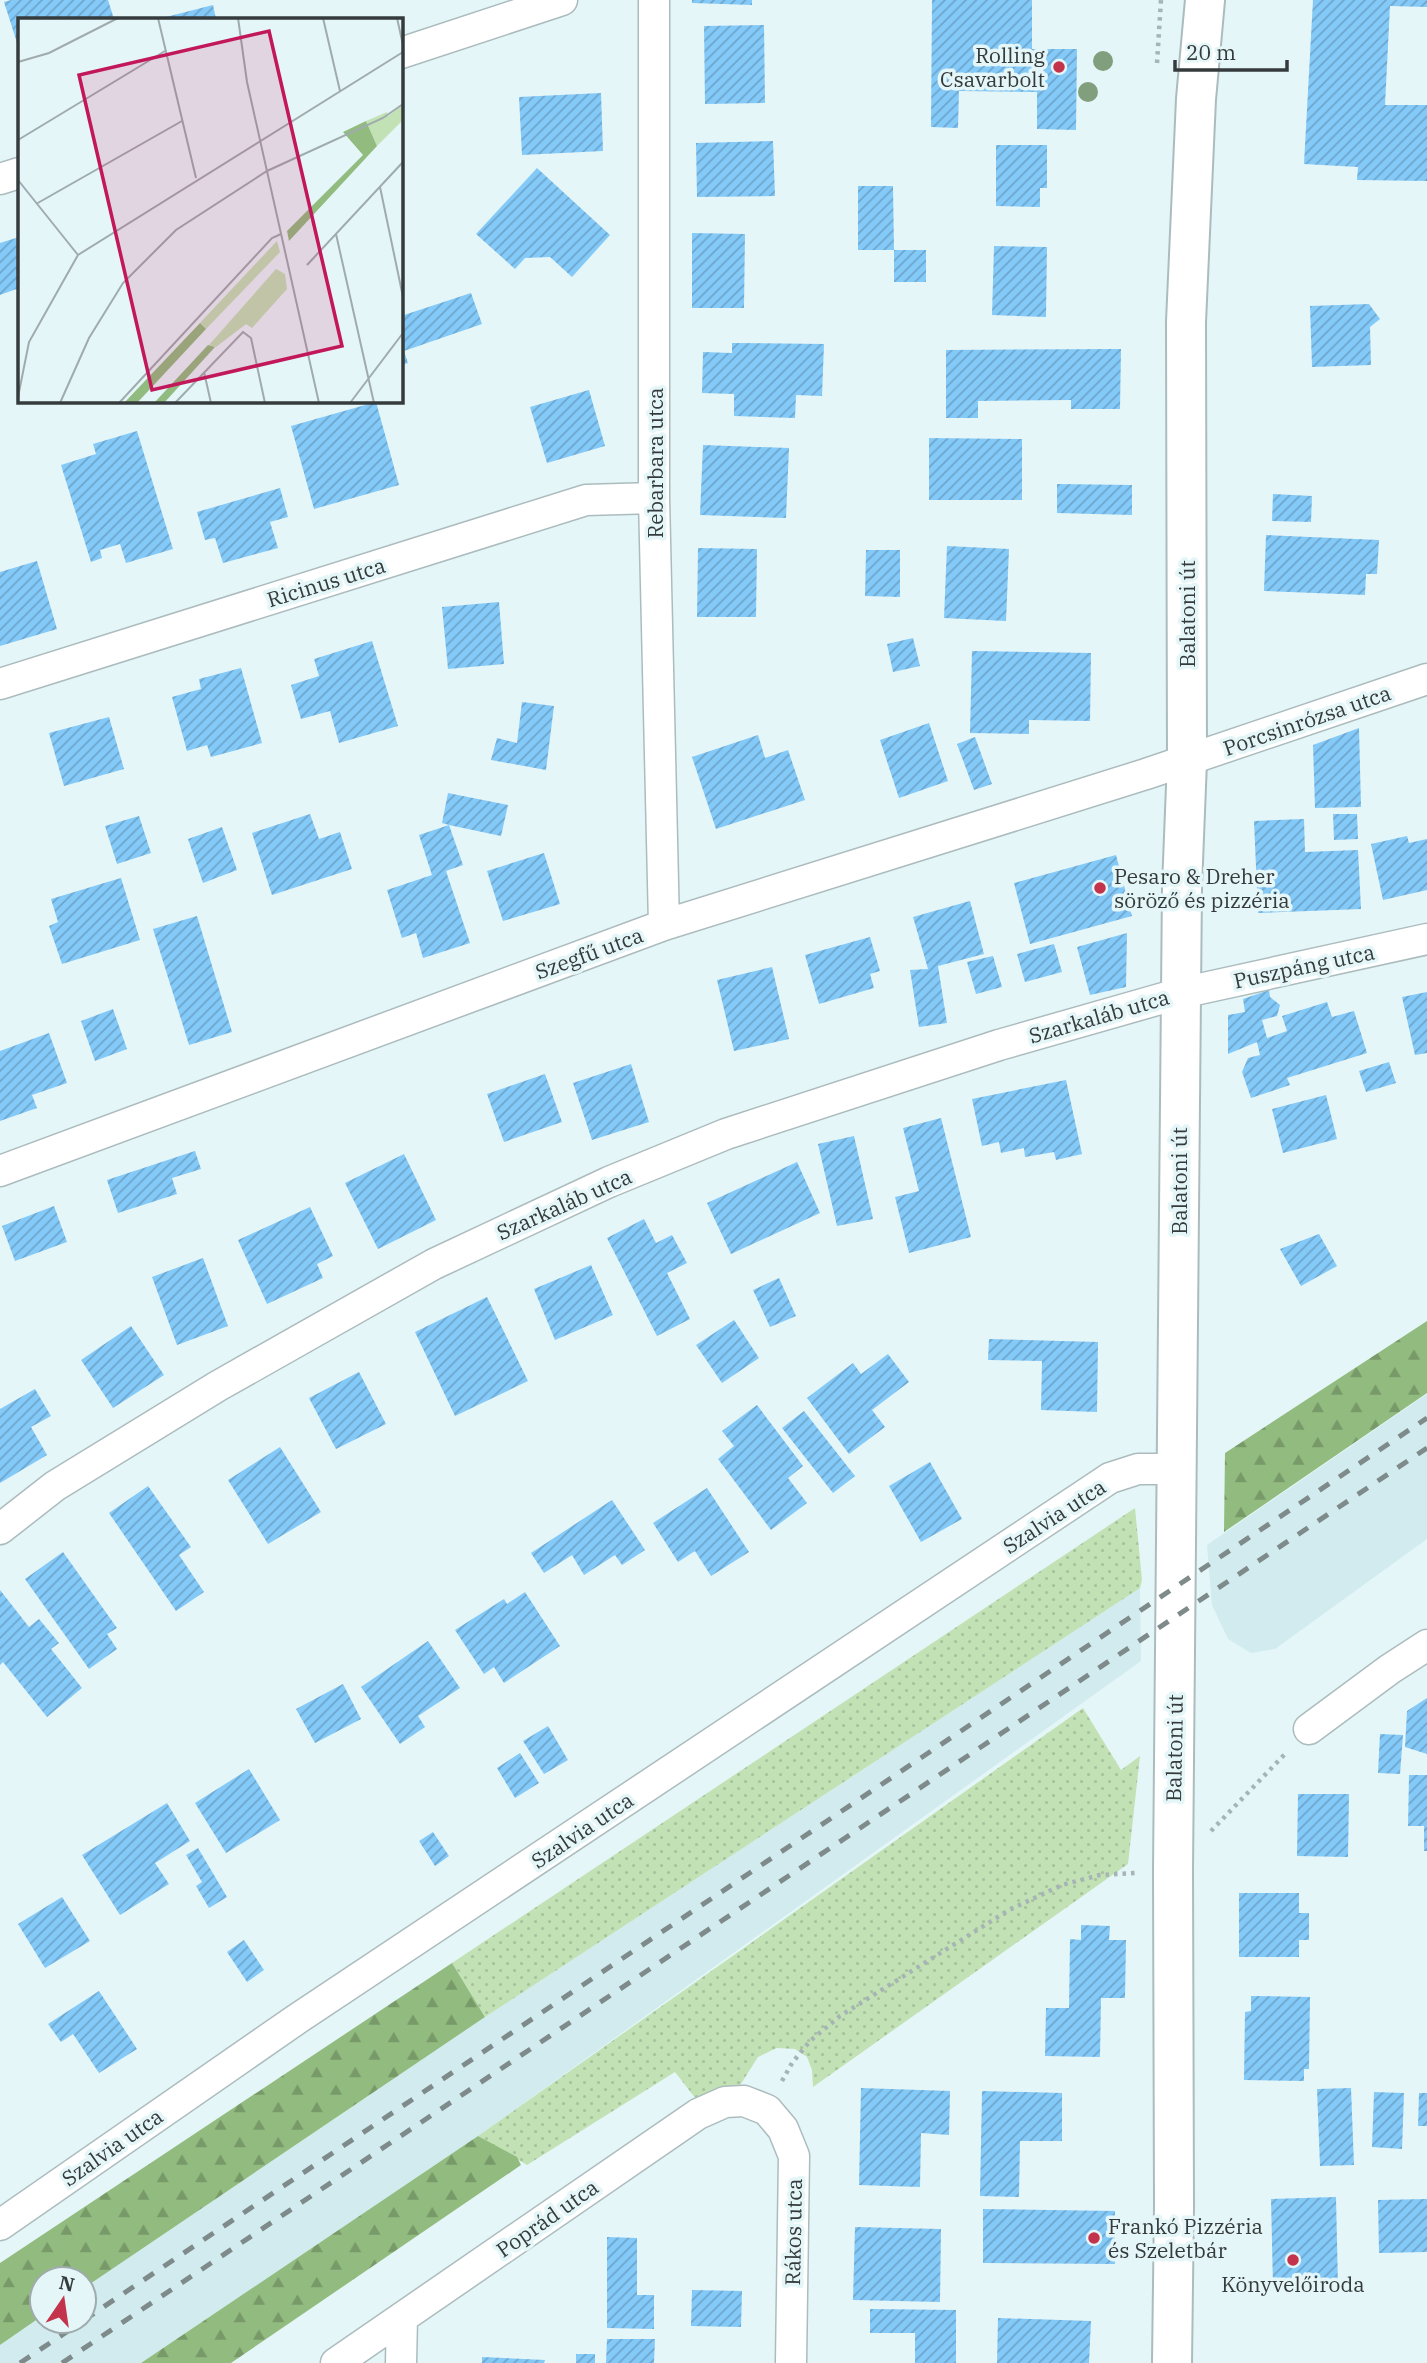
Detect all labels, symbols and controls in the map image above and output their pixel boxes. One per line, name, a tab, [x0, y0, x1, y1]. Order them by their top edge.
inset map	[18, 18, 402, 402]
scale bar	[1175, 28, 1287, 72]
text: 20 m	[1186, 38, 1236, 66]
place label: Rolling Csavarbolt	[940, 41, 1046, 93]
marker: Rolling Csavarbolt	[1051, 59, 1067, 75]
street label: Rebarbara utca	[641, 387, 669, 539]
street label: Ricinus utca	[263, 551, 389, 613]
street label: Balatoni út	[1173, 560, 1201, 668]
street label: Porcsinrózsa utca	[1219, 678, 1395, 762]
place label: Pesaro & Dreher söröző és pizzéria	[1114, 862, 1290, 914]
marker: Pesaro & Dreher söröző és pizzéria	[1092, 880, 1108, 896]
street label: Szegfű utca	[531, 921, 647, 985]
street label: Puszpáng utca	[1231, 937, 1377, 995]
street label: Szarkaláb utca	[1025, 983, 1173, 1049]
street label: Balatoni út	[1165, 1127, 1193, 1235]
street label: Szarkaláb utca	[492, 1162, 636, 1246]
street label: Szalvia utca	[997, 1472, 1111, 1560]
street label: Balatoni út	[1159, 1694, 1189, 1802]
street label: Szalvia utca	[526, 1786, 638, 1874]
street label: Szalvia utca	[56, 2102, 168, 2192]
street label: Poprád utca	[490, 2173, 604, 2263]
street label: Rákos utca	[778, 2178, 808, 2286]
place label: Frankó Pizzéria és Szeletbár	[1108, 2212, 1263, 2264]
marker: Frankó Pizzéria és Szeletbár	[1086, 2230, 1102, 2246]
marker: Könyvelőiroda	[1285, 2252, 1301, 2268]
north arrow	[28, 2265, 98, 2335]
text: N	[57, 2270, 77, 2297]
place label: Könyvelőiroda	[1221, 2270, 1365, 2298]

